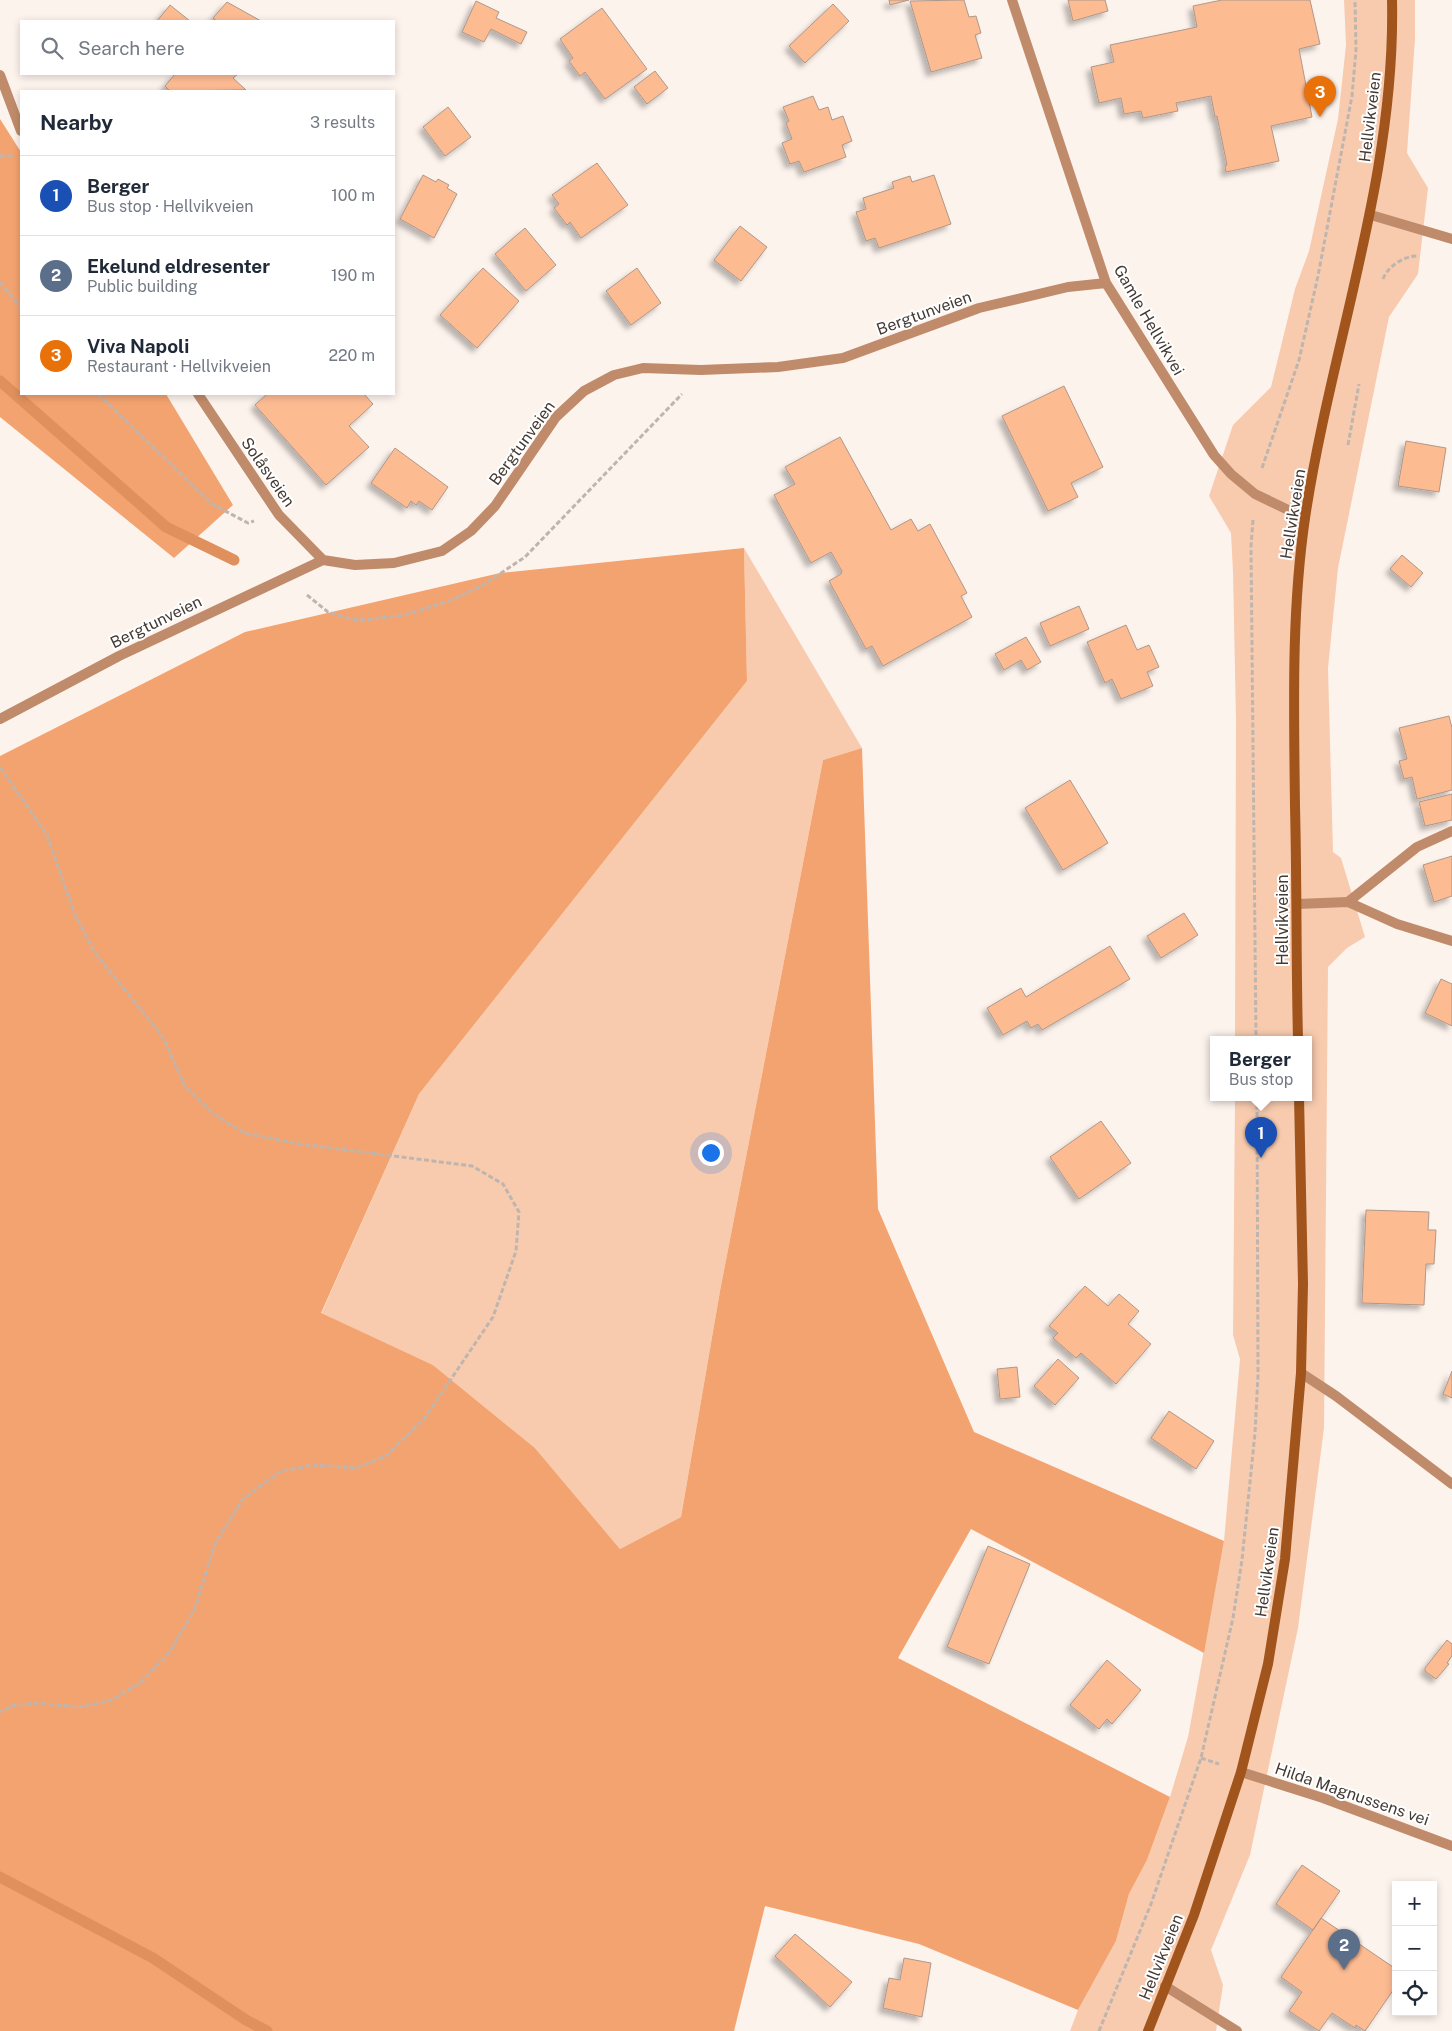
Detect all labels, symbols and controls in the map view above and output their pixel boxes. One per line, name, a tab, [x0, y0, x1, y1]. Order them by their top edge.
search box	[20, 20, 395, 75]
icon: search	[38, 34, 66, 62]
text: Search here	[78, 37, 185, 59]
street label: Hellvikveien	[1355, 71, 1385, 163]
pin: 3	[1304, 76, 1336, 117]
text: Nearby	[40, 110, 113, 135]
text: 3 results	[310, 113, 375, 132]
text: Berger	[87, 175, 149, 197]
text: 1	[53, 186, 59, 205]
text: 100 m	[331, 186, 375, 205]
text: Bus stop · Hellvikveien	[87, 197, 254, 216]
text: Ekelund eldresenter	[87, 255, 270, 277]
street label: Gamle Hellvikvei	[1110, 261, 1188, 379]
text: 2	[51, 266, 61, 285]
text: 190 m	[331, 266, 375, 285]
text: Public building	[87, 277, 198, 296]
street label: Bergtunveien	[874, 287, 974, 339]
text: Viva Napoli	[87, 335, 189, 357]
text: 3	[51, 346, 61, 365]
text: 220 m	[328, 346, 375, 365]
text: Restaurant · Hellvikveien	[87, 357, 271, 376]
street label: Bergtunveien	[485, 397, 559, 489]
street label: Solåsveien	[237, 434, 299, 510]
street label: Hellvikveien	[1277, 468, 1309, 560]
street label: Bergtunveien	[107, 592, 205, 652]
street label: Hellvikveien	[1273, 875, 1292, 965]
popup	[1210, 1036, 1312, 1101]
text: Berger	[1229, 1048, 1291, 1070]
text: Bus stop	[1229, 1070, 1293, 1089]
pin: 1	[1245, 1117, 1277, 1158]
your location	[698, 1140, 724, 1166]
street label: Hellvikveien	[1251, 1526, 1283, 1618]
street label: Hilda Magnussens vei	[1272, 1759, 1432, 1829]
map controls	[1392, 1881, 1437, 2016]
button: +	[1392, 1881, 1437, 1926]
street label: Hellvikveien	[1135, 1911, 1187, 2003]
button: −	[1392, 1926, 1437, 1971]
pin: 2	[1328, 1929, 1360, 1970]
button: locate	[1392, 1971, 1437, 2016]

